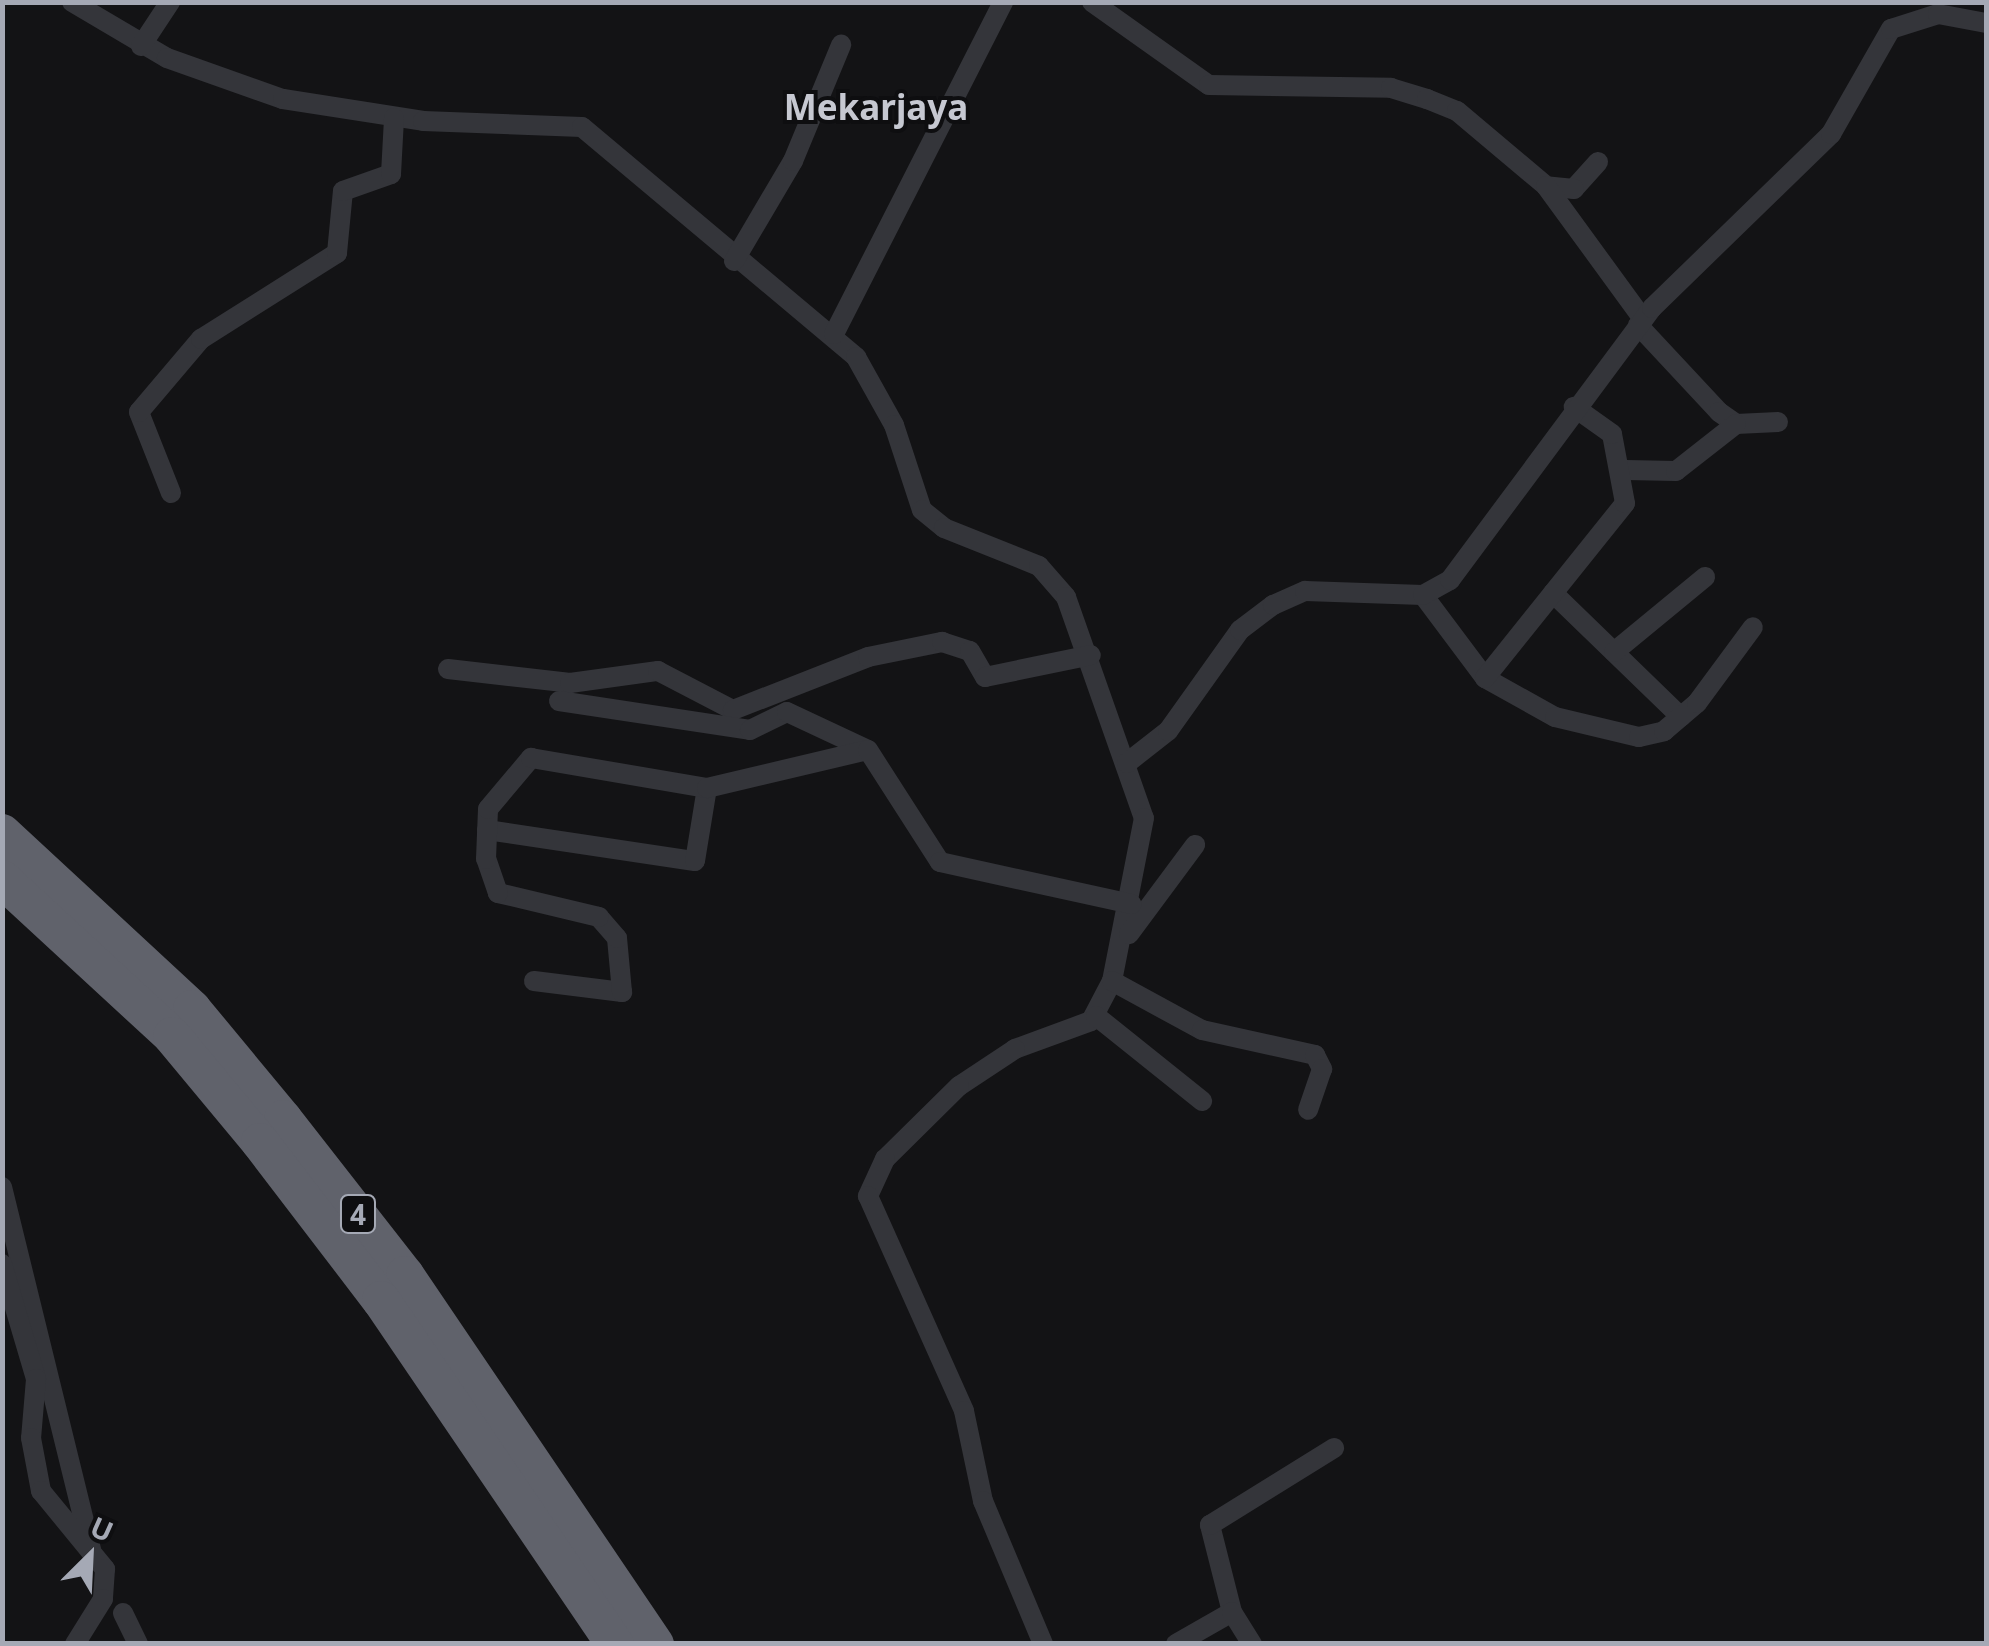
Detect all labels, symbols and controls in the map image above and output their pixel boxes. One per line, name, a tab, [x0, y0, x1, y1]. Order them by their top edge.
district label: Mekarjaya	[784, 86, 968, 128]
road number: 4	[338, 1191, 378, 1237]
north arrow	[40, 1506, 140, 1606]
text: U	[85, 1507, 120, 1550]

